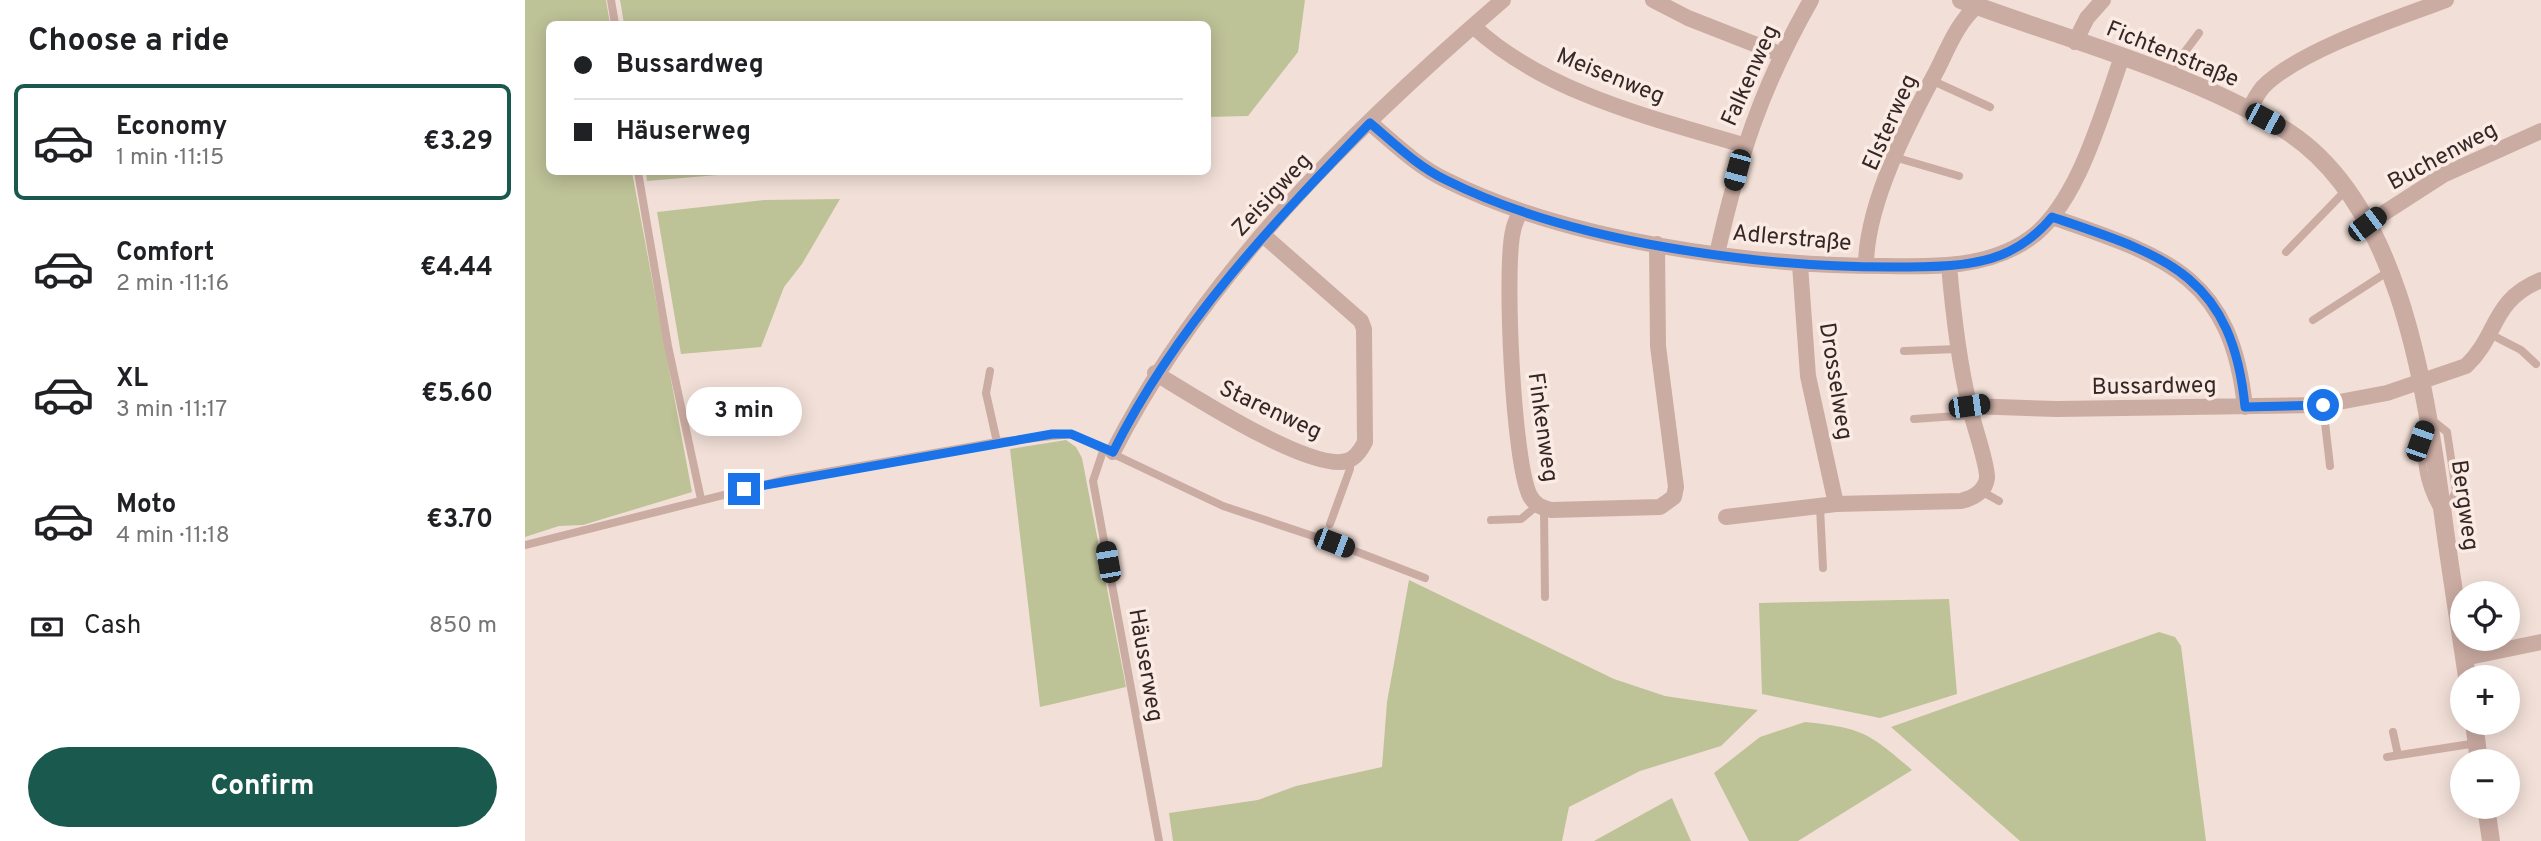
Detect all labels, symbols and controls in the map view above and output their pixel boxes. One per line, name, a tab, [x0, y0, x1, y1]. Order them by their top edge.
street label: Fichtenstraße	[2101, 15, 2243, 95]
street label: Falkenweg	[1716, 21, 1786, 131]
text: Choose a ride	[28, 22, 229, 62]
street label: Meisenweg	[1552, 42, 1669, 112]
text: Bussardweg	[616, 49, 764, 82]
street label: Elsterweg	[1857, 70, 1925, 176]
car	[2242, 100, 2289, 138]
icon: car	[32, 111, 95, 174]
text: Economy	[116, 111, 227, 144]
text: Häuserweg	[616, 116, 751, 149]
street label: Buchenweg	[2383, 116, 2503, 198]
text: €3.29	[423, 126, 493, 159]
text: 1 min · 11:15	[116, 144, 224, 173]
car	[1722, 147, 1753, 193]
street label: Zeisigweg	[1227, 148, 1319, 244]
car	[2344, 203, 2391, 245]
street label: Adlerstraße	[1731, 220, 1853, 259]
icon: car	[32, 237, 95, 300]
text: Comfort	[116, 237, 214, 270]
text: €4.44	[420, 252, 493, 285]
text: 2 min · 11:16	[116, 270, 229, 299]
street label: Drosselweg	[1811, 321, 1858, 442]
icon: car	[32, 363, 95, 426]
text: XL	[116, 363, 148, 396]
street label: Finkenweg	[1519, 371, 1564, 484]
street label: Bussardweg	[2091, 372, 2217, 403]
street label: Starenweg	[1214, 375, 1326, 448]
text: €5.60	[421, 378, 493, 411]
callout: 3 min	[686, 388, 802, 436]
route start	[2307, 389, 2339, 421]
car	[1947, 393, 1992, 419]
text: 3 min · 11:17	[116, 396, 227, 425]
text: 3 min	[714, 397, 774, 426]
car	[2404, 418, 2437, 464]
street label: Bergweg	[2443, 458, 2484, 553]
route end	[728, 473, 760, 505]
icon: car	[32, 489, 95, 552]
text: Moto	[116, 489, 176, 522]
text: €3.70	[426, 504, 493, 537]
text: 4 min · 11:18	[116, 522, 230, 551]
car	[1311, 526, 1358, 560]
car	[1095, 539, 1122, 585]
map controls	[2450, 581, 2520, 819]
button: locate	[2450, 581, 2520, 651]
street label: Häuserweg	[1120, 607, 1169, 724]
icon: cash	[28, 608, 66, 646]
text: Cash	[84, 610, 141, 643]
text: 850 m	[429, 612, 497, 641]
button: +	[2450, 665, 2520, 735]
button: Confirm	[28, 747, 497, 827]
button: −	[2450, 749, 2520, 819]

